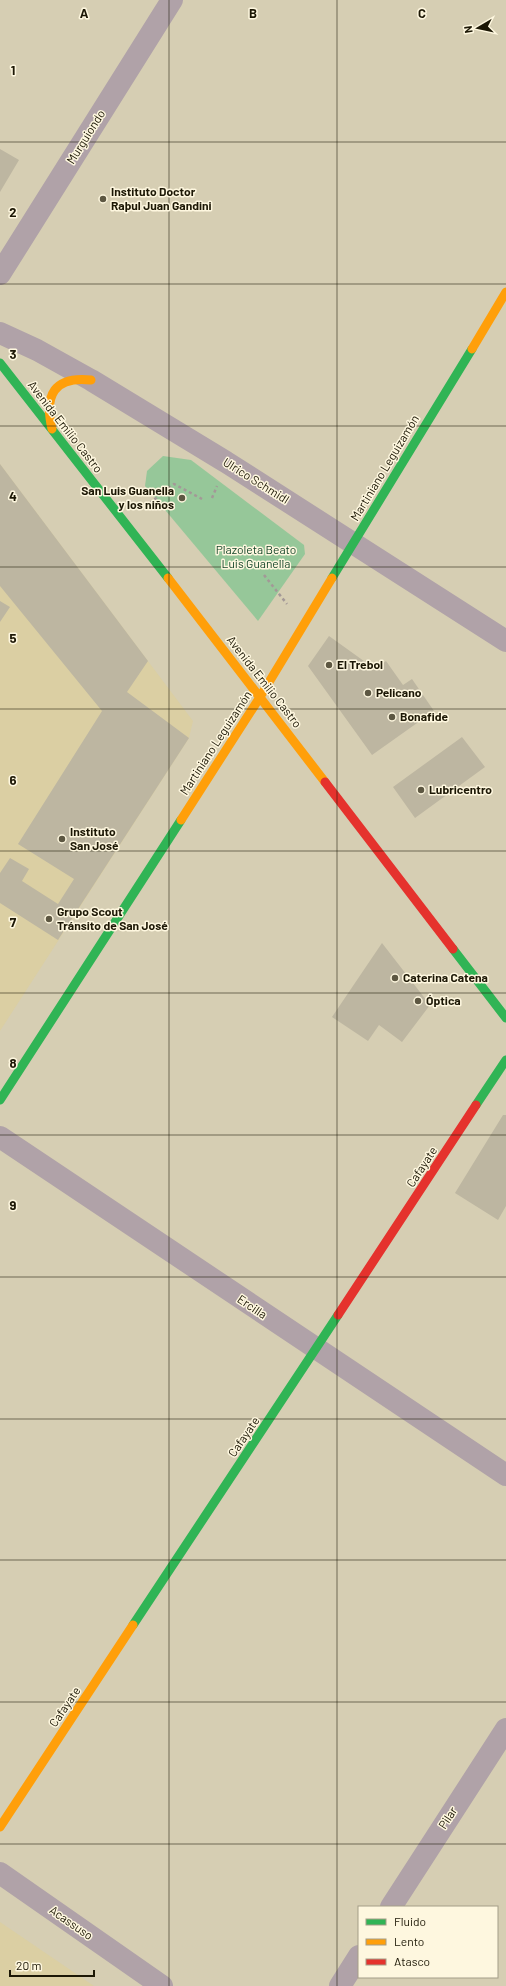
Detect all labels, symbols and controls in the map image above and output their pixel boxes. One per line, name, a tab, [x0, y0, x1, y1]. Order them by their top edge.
text: A	[80, 5, 89, 21]
text: B	[249, 5, 257, 21]
text: C	[418, 5, 426, 21]
north arrow	[458, 8, 498, 48]
text: N	[461, 25, 475, 34]
text: 1	[11, 62, 15, 78]
street label: Murguiondo	[63, 107, 107, 166]
place label: Instituto Doctor Raþul Juan Gandini	[111, 184, 212, 212]
marker: Instituto Doctor Raþul Juan Gandini	[98, 194, 108, 204]
text: 2	[9, 204, 17, 220]
text: 3	[9, 346, 17, 362]
street label: Avenida Emilio Castro	[26, 378, 106, 475]
street label: Martiniano Leguizamón	[347, 412, 421, 523]
street label: Ulrico Schmidl	[221, 454, 292, 506]
place label: San Luis Guanella y los niños	[81, 483, 174, 511]
text: 4	[9, 488, 17, 504]
marker: San Luis Guanella y los niños	[177, 493, 187, 503]
park label: Plazoleta Beato Luis Guanella	[216, 542, 296, 570]
text: 5	[9, 630, 17, 646]
street label: Avenida Emilio Castro	[225, 633, 305, 730]
place label: El Trebol	[337, 657, 383, 671]
marker: El Trebol	[324, 660, 334, 670]
place label: Pelicano	[376, 685, 422, 699]
street label: Martiniano Leguizamón	[176, 688, 254, 797]
marker: Pelicano	[363, 688, 373, 698]
place label: Bonafide	[400, 709, 449, 723]
marker: Bonafide	[387, 712, 397, 722]
text: 6	[10, 772, 17, 788]
place label: Lubricentro	[429, 782, 492, 796]
marker: Lubricentro	[416, 785, 426, 795]
place label: Instituto San José	[70, 824, 119, 852]
marker: Instituto San José	[57, 834, 67, 844]
place label: Grupo Scout Tránsito de San José	[57, 904, 168, 932]
text: 7	[10, 914, 17, 930]
marker: Grupo Scout Tránsito de San José	[44, 914, 54, 924]
place label: Caterina Catena	[403, 970, 488, 984]
marker: Caterina Catena	[390, 973, 400, 983]
place label: Óptica	[426, 993, 461, 1007]
marker: Óptica	[413, 996, 423, 1006]
text: 8	[9, 1055, 17, 1071]
street label: Cafayate	[403, 1144, 439, 1189]
text: 9	[10, 1197, 17, 1213]
street label: Ercilla	[235, 1291, 270, 1321]
street label: Cafayate	[225, 1414, 262, 1459]
street label: Cafayate	[46, 1684, 83, 1729]
street label: Pilar	[435, 1803, 460, 1831]
street label: Acassuso	[47, 1902, 96, 1942]
legend	[358, 1906, 498, 1978]
text: Fluido	[394, 1914, 426, 1928]
text: Lento	[394, 1934, 424, 1948]
scale bar	[10, 1952, 94, 1978]
text: Atasco	[394, 1954, 430, 1968]
text: 20 m	[16, 1958, 42, 1972]

